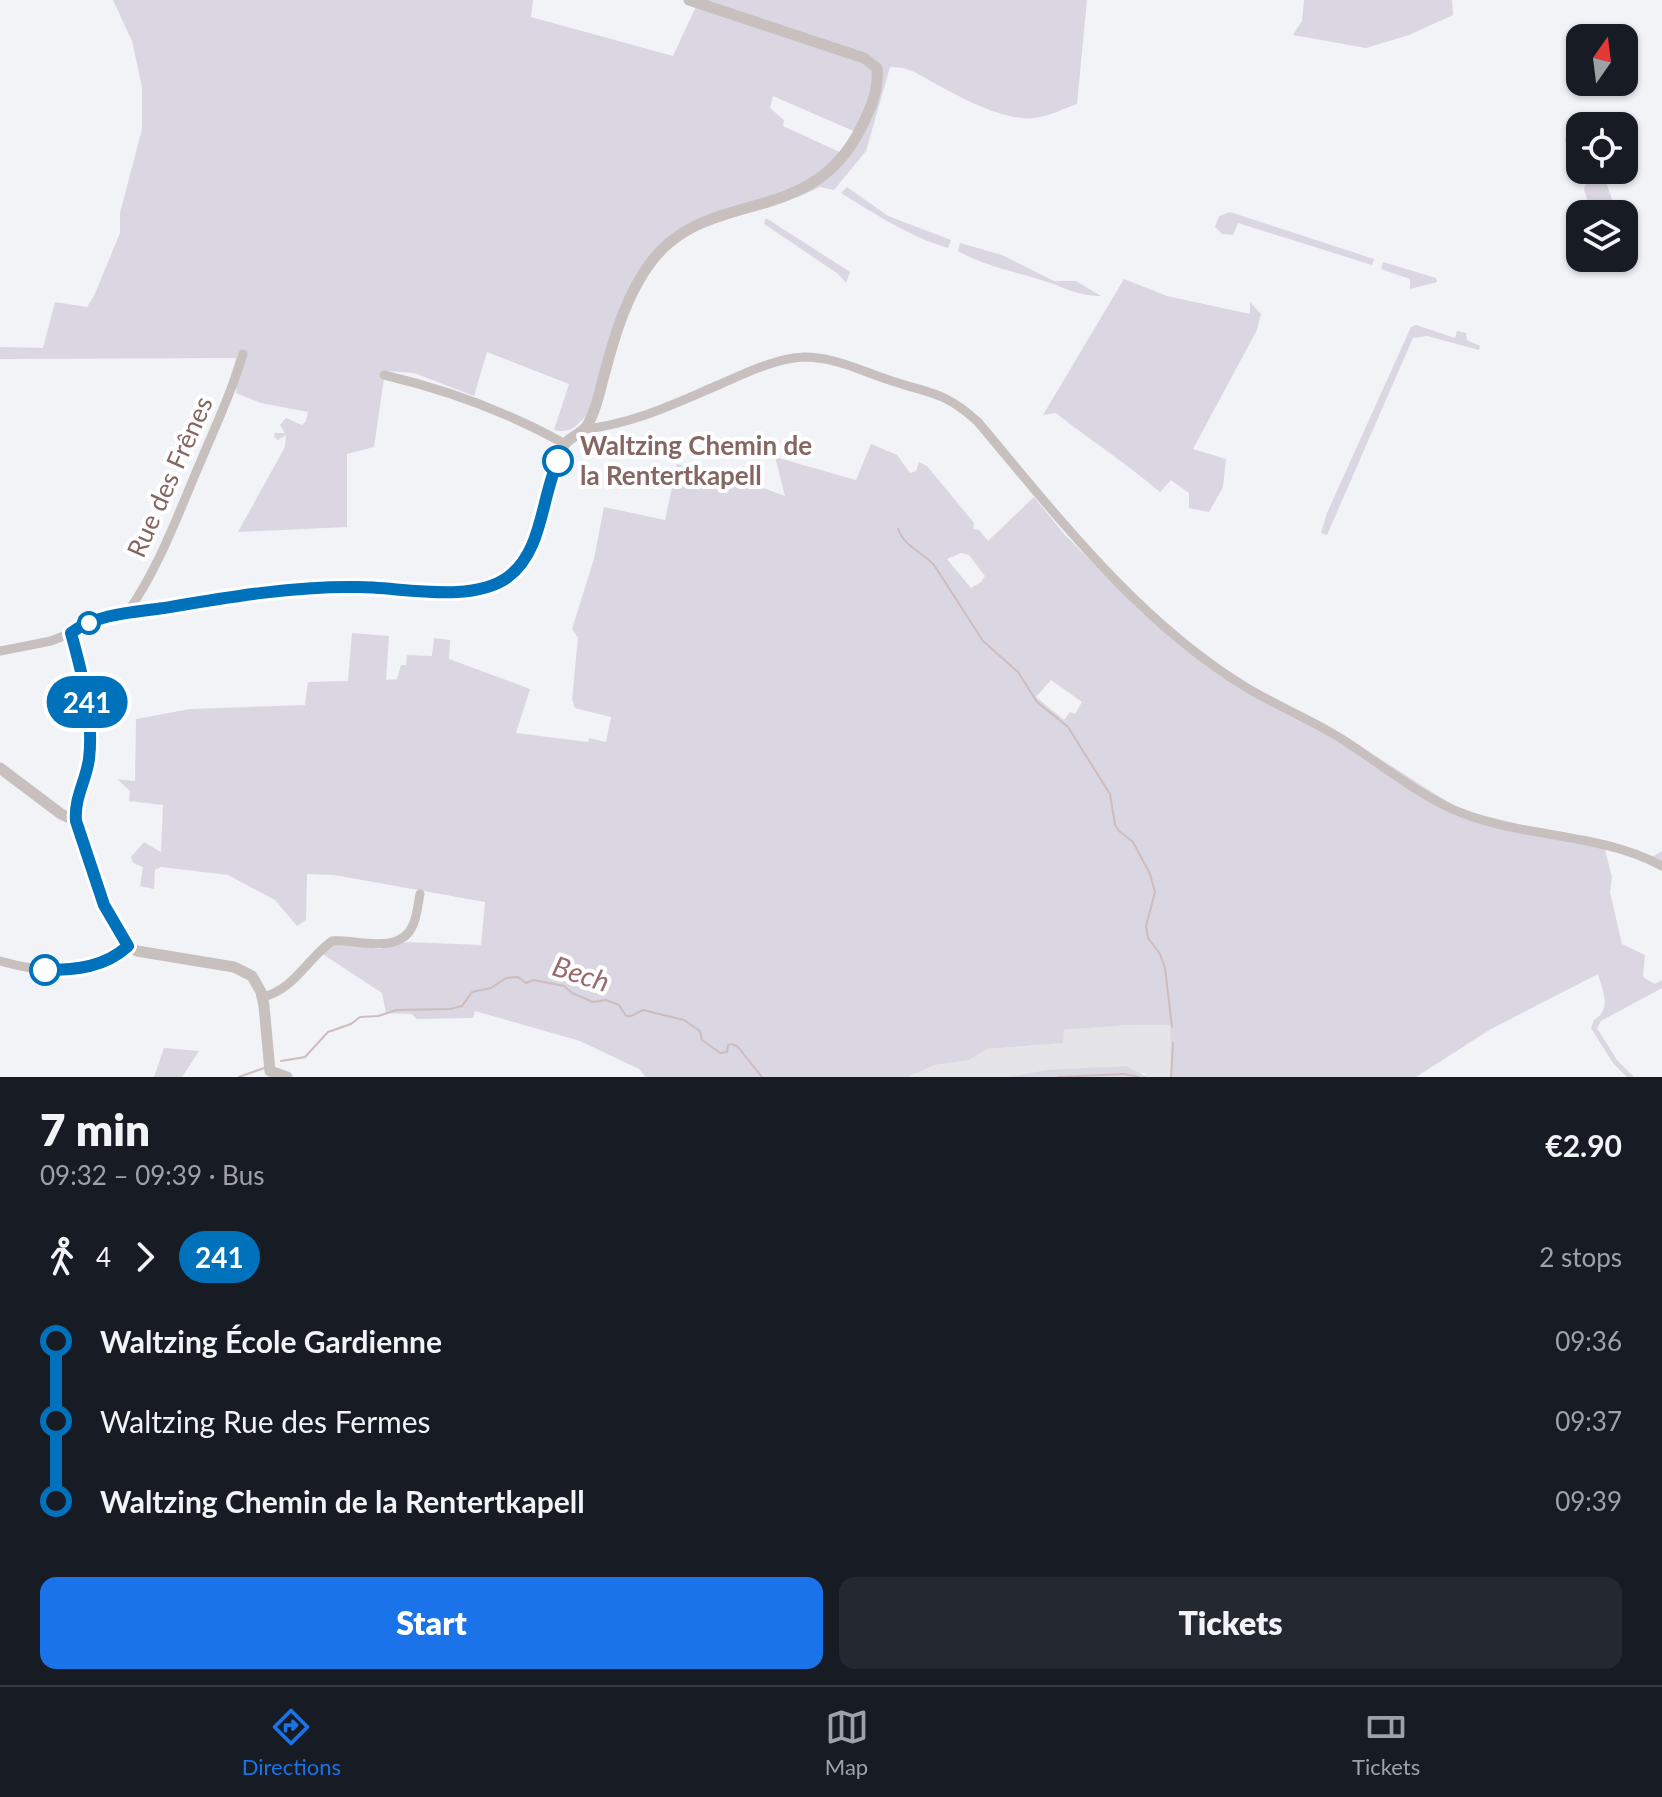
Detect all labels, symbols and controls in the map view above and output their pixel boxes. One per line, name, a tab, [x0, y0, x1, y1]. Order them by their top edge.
north arrow	[1566, 24, 1638, 96]
map controls	[1566, 24, 1638, 272]
button: locate	[1566, 112, 1638, 184]
button: layers	[1566, 200, 1638, 272]
street label: Rue des Frênes	[119, 391, 219, 562]
place label: Waltzing Chemin de la Rentertkapell	[580, 429, 812, 491]
marker: Waltzing Chemin de la Rentertkapell	[543, 446, 573, 476]
unlabelled marker	[78, 612, 100, 634]
line badge: 241	[41, 676, 133, 728]
text: 241	[63, 685, 111, 719]
water label: Bech	[549, 948, 614, 998]
unlabelled marker	[30, 955, 60, 985]
text: 7 min	[40, 1103, 150, 1155]
text: €2.90	[1545, 1127, 1622, 1163]
text: 09:32 – 09:39 · Bus	[40, 1159, 264, 1191]
icon: walk	[40, 1235, 84, 1279]
icon: forward	[123, 1235, 167, 1279]
text: 241	[195, 1240, 244, 1274]
text: 4	[96, 1241, 111, 1273]
text: 2 stops	[1539, 1241, 1622, 1273]
text: Waltzing École Gardienne	[100, 1323, 442, 1359]
text: 09:36	[1555, 1325, 1622, 1357]
text: Waltzing Rue des Fermes	[100, 1403, 431, 1439]
text: 09:37	[1555, 1405, 1622, 1437]
text: Waltzing Chemin de la Rentertkapell	[100, 1483, 585, 1519]
text: 09:39	[1555, 1485, 1622, 1517]
button: Start	[40, 1577, 823, 1669]
button: Tickets	[839, 1577, 1622, 1669]
tab: Directions	[242, 1705, 341, 1780]
tab: Map	[825, 1705, 869, 1780]
tab: Tickets	[1352, 1705, 1420, 1780]

